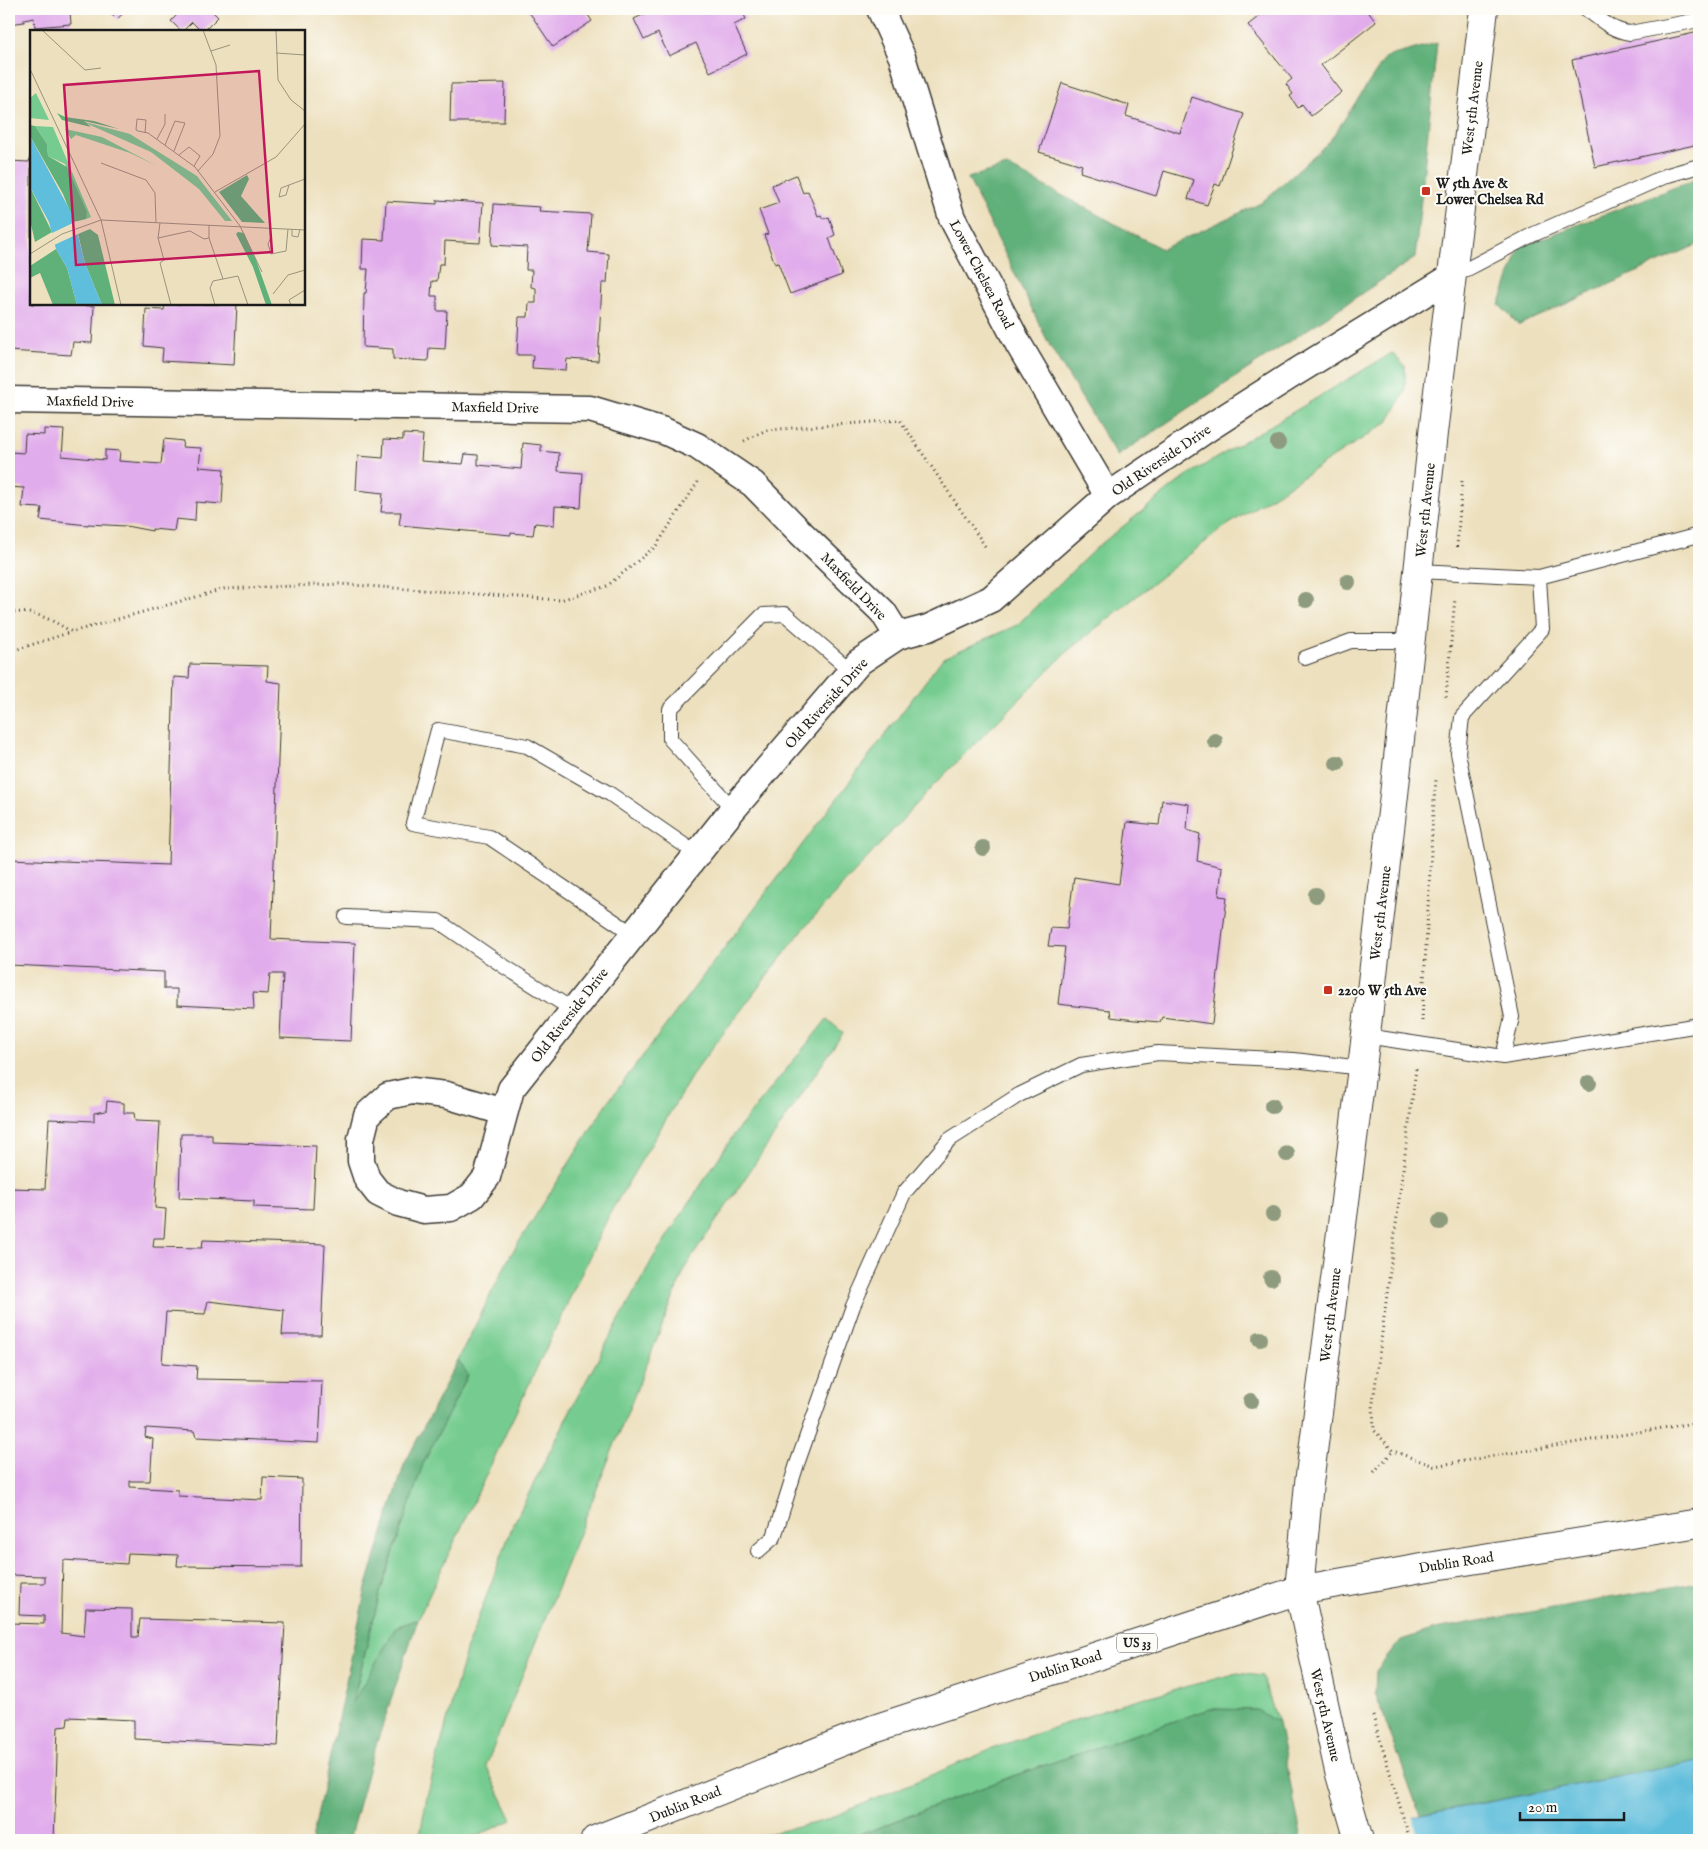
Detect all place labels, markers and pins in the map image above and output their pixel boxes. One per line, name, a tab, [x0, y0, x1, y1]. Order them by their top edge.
place label: W 5th Ave & Lower Chelsea Rd	[1435, 175, 1544, 209]
marker: W 5th Ave & Lower Chelsea Rd	[1420, 185, 1432, 197]
place label: 2200 W 5th Ave	[1338, 982, 1427, 1000]
marker: 2200 W 5th Ave	[1322, 984, 1334, 996]

